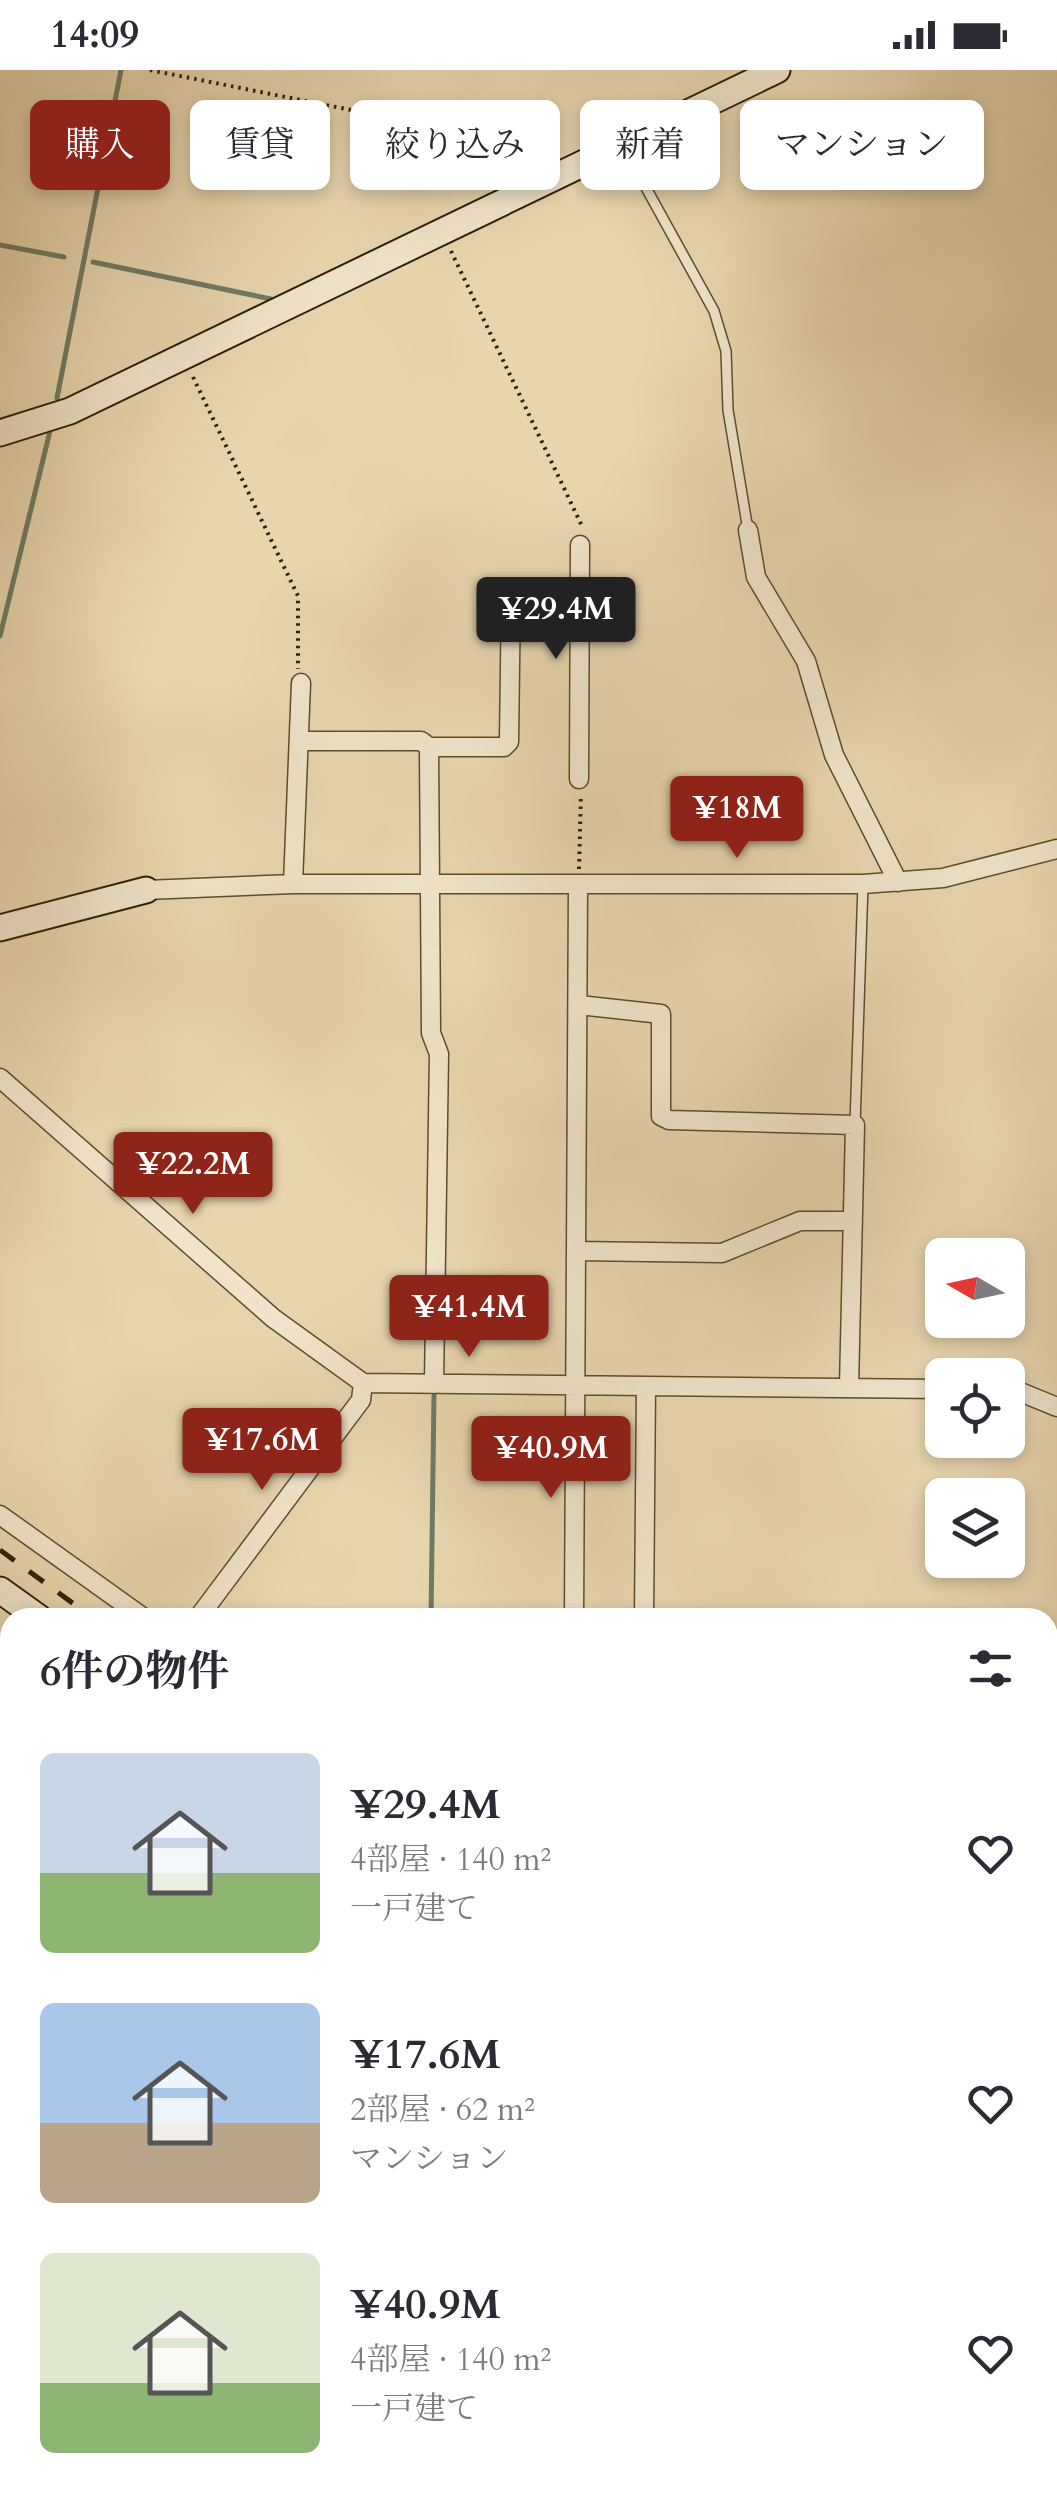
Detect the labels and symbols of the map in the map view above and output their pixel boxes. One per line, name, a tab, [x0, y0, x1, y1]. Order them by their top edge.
pin: ¥29.4M	[475, 577, 637, 662]
pin: ¥18M	[678, 776, 796, 861]
pin: ¥22.2M	[112, 1132, 274, 1217]
north arrow	[925, 1238, 1025, 1338]
pin: ¥41.4M	[388, 1275, 550, 1360]
pin: ¥17.6M	[181, 1408, 343, 1493]
pin: ¥40.9M	[470, 1416, 632, 1501]

